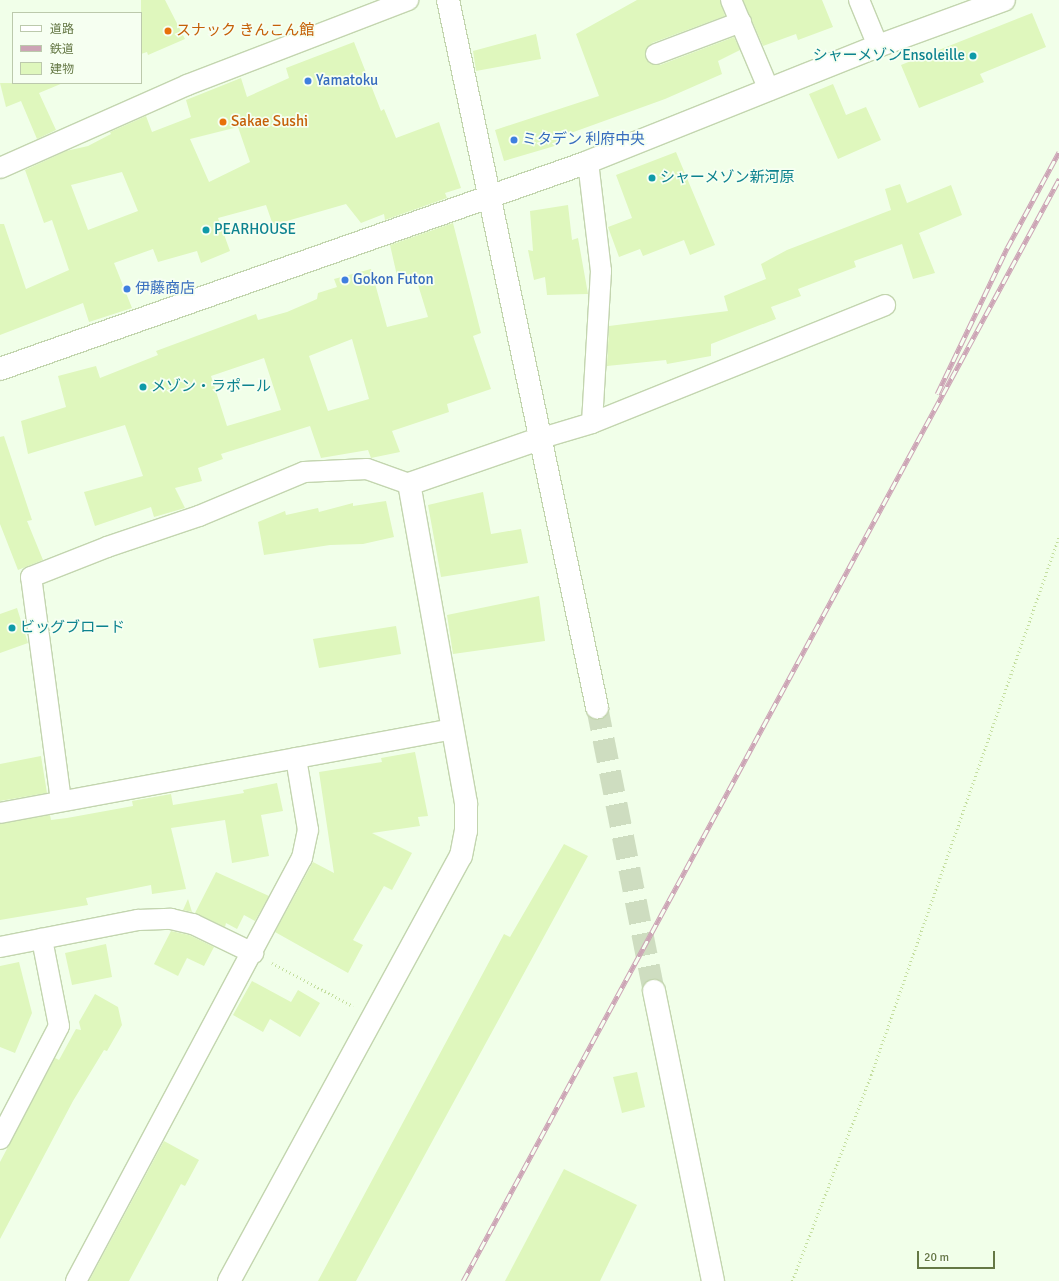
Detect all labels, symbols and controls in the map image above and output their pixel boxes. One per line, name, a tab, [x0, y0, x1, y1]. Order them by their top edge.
legend	[12, 12, 142, 84]
text: 道路	[50, 22, 74, 37]
place label: スナック きんこん館	[176, 22, 314, 40]
marker: スナック きんこん館	[163, 26, 173, 36]
text: 鉄道	[50, 42, 74, 57]
place label: シャーメゾンEnsoleille	[812, 47, 965, 65]
marker: シャーメゾンEnsoleille	[968, 51, 978, 61]
text: 建物	[50, 62, 74, 77]
place label: Yamatoku	[316, 72, 378, 90]
marker: Yamatoku	[303, 76, 313, 86]
place label: Sakae Sushi	[231, 113, 308, 131]
marker: Sakae Sushi	[218, 117, 228, 127]
place label: ミタデン 利府中央	[522, 131, 645, 149]
marker: ミタデン 利府中央	[509, 135, 519, 145]
place label: シャーメゾン新河原	[660, 169, 795, 187]
marker: シャーメゾン新河原	[647, 173, 657, 183]
place label: PEARHOUSE	[214, 221, 296, 239]
marker: PEARHOUSE	[201, 225, 211, 235]
place label: Gokon Futon	[353, 271, 434, 289]
marker: Gokon Futon	[340, 275, 350, 285]
place label: 伊藤商店	[135, 280, 195, 298]
marker: 伊藤商店	[122, 284, 132, 294]
place label: メゾン・ラポール	[151, 378, 271, 396]
marker: メゾン・ラポール	[138, 382, 148, 392]
place label: ビッグブロード	[20, 619, 125, 637]
marker: ビッグブロード	[7, 623, 17, 633]
scale bar	[919, 1243, 997, 1269]
text: 20 m	[924, 1250, 949, 1265]

